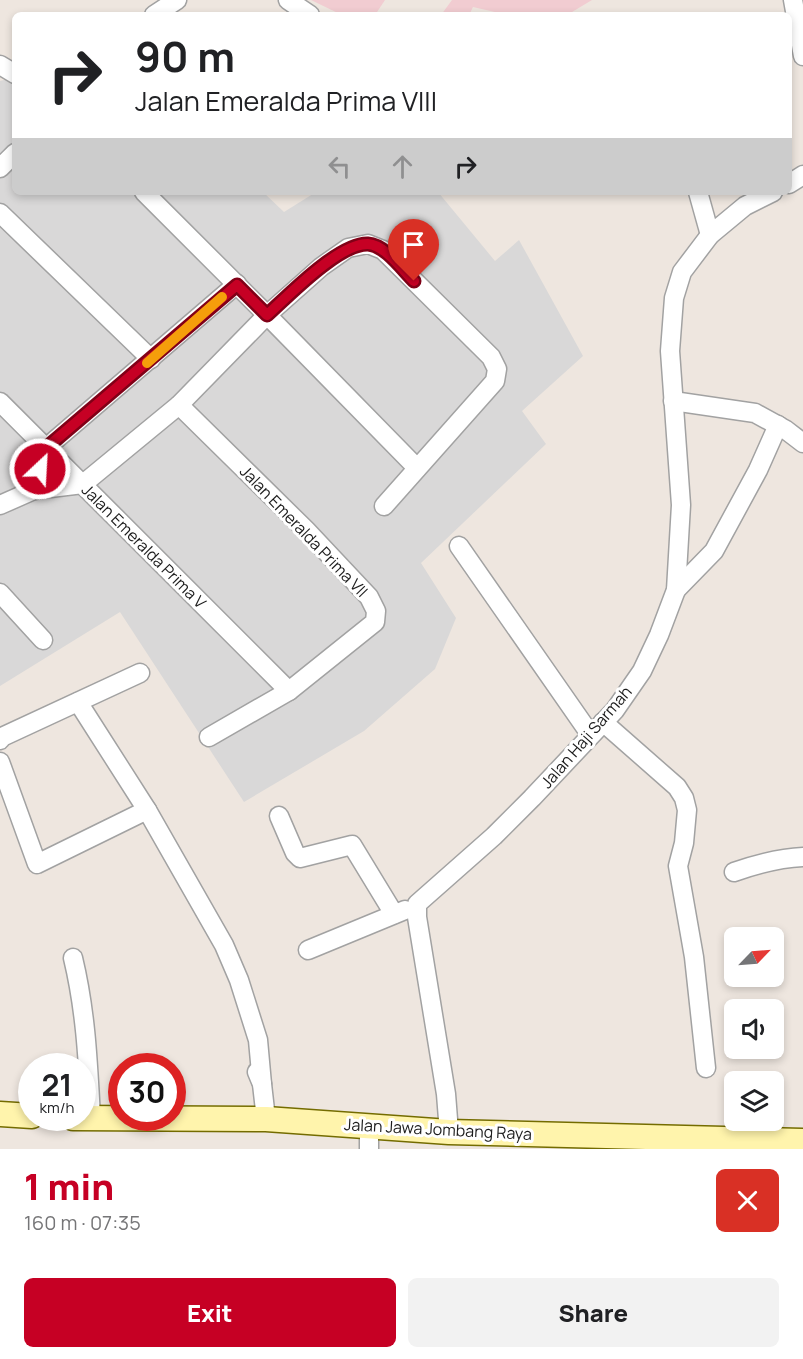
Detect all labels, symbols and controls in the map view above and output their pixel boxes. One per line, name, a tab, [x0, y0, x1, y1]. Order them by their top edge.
text: 90 m	[135, 27, 235, 85]
icon: right	[36, 36, 114, 114]
text: Jalan Emeralda Prima VIII	[135, 82, 437, 119]
icon: left	[323, 150, 356, 183]
icon: ahead	[386, 150, 419, 183]
icon: right	[449, 150, 482, 183]
pin	[388, 219, 439, 281]
icon: arrive	[397, 228, 430, 261]
position arrow	[8, 437, 72, 501]
street label: Jalan Emeralda Prima VII	[235, 460, 373, 602]
street label: Jalan Emeralda Prima V	[77, 479, 211, 613]
street label: Jalan Haji Sarmah	[535, 681, 637, 793]
north arrow	[724, 927, 784, 987]
map controls	[724, 927, 784, 1131]
button: sound	[724, 999, 784, 1059]
speed limit sign: 30	[108, 1053, 186, 1131]
text: 21	[41, 1064, 73, 1105]
button: layers	[724, 1071, 784, 1131]
text: km/h	[40, 1097, 74, 1118]
street label: Jalan Jawa Jombang Raya	[344, 1113, 532, 1145]
text: 1 min	[24, 1162, 114, 1211]
button: close	[716, 1169, 779, 1232]
text: 160 m · 07:35	[24, 1209, 141, 1236]
button: Exit	[24, 1278, 396, 1347]
button: Share	[408, 1278, 779, 1347]

